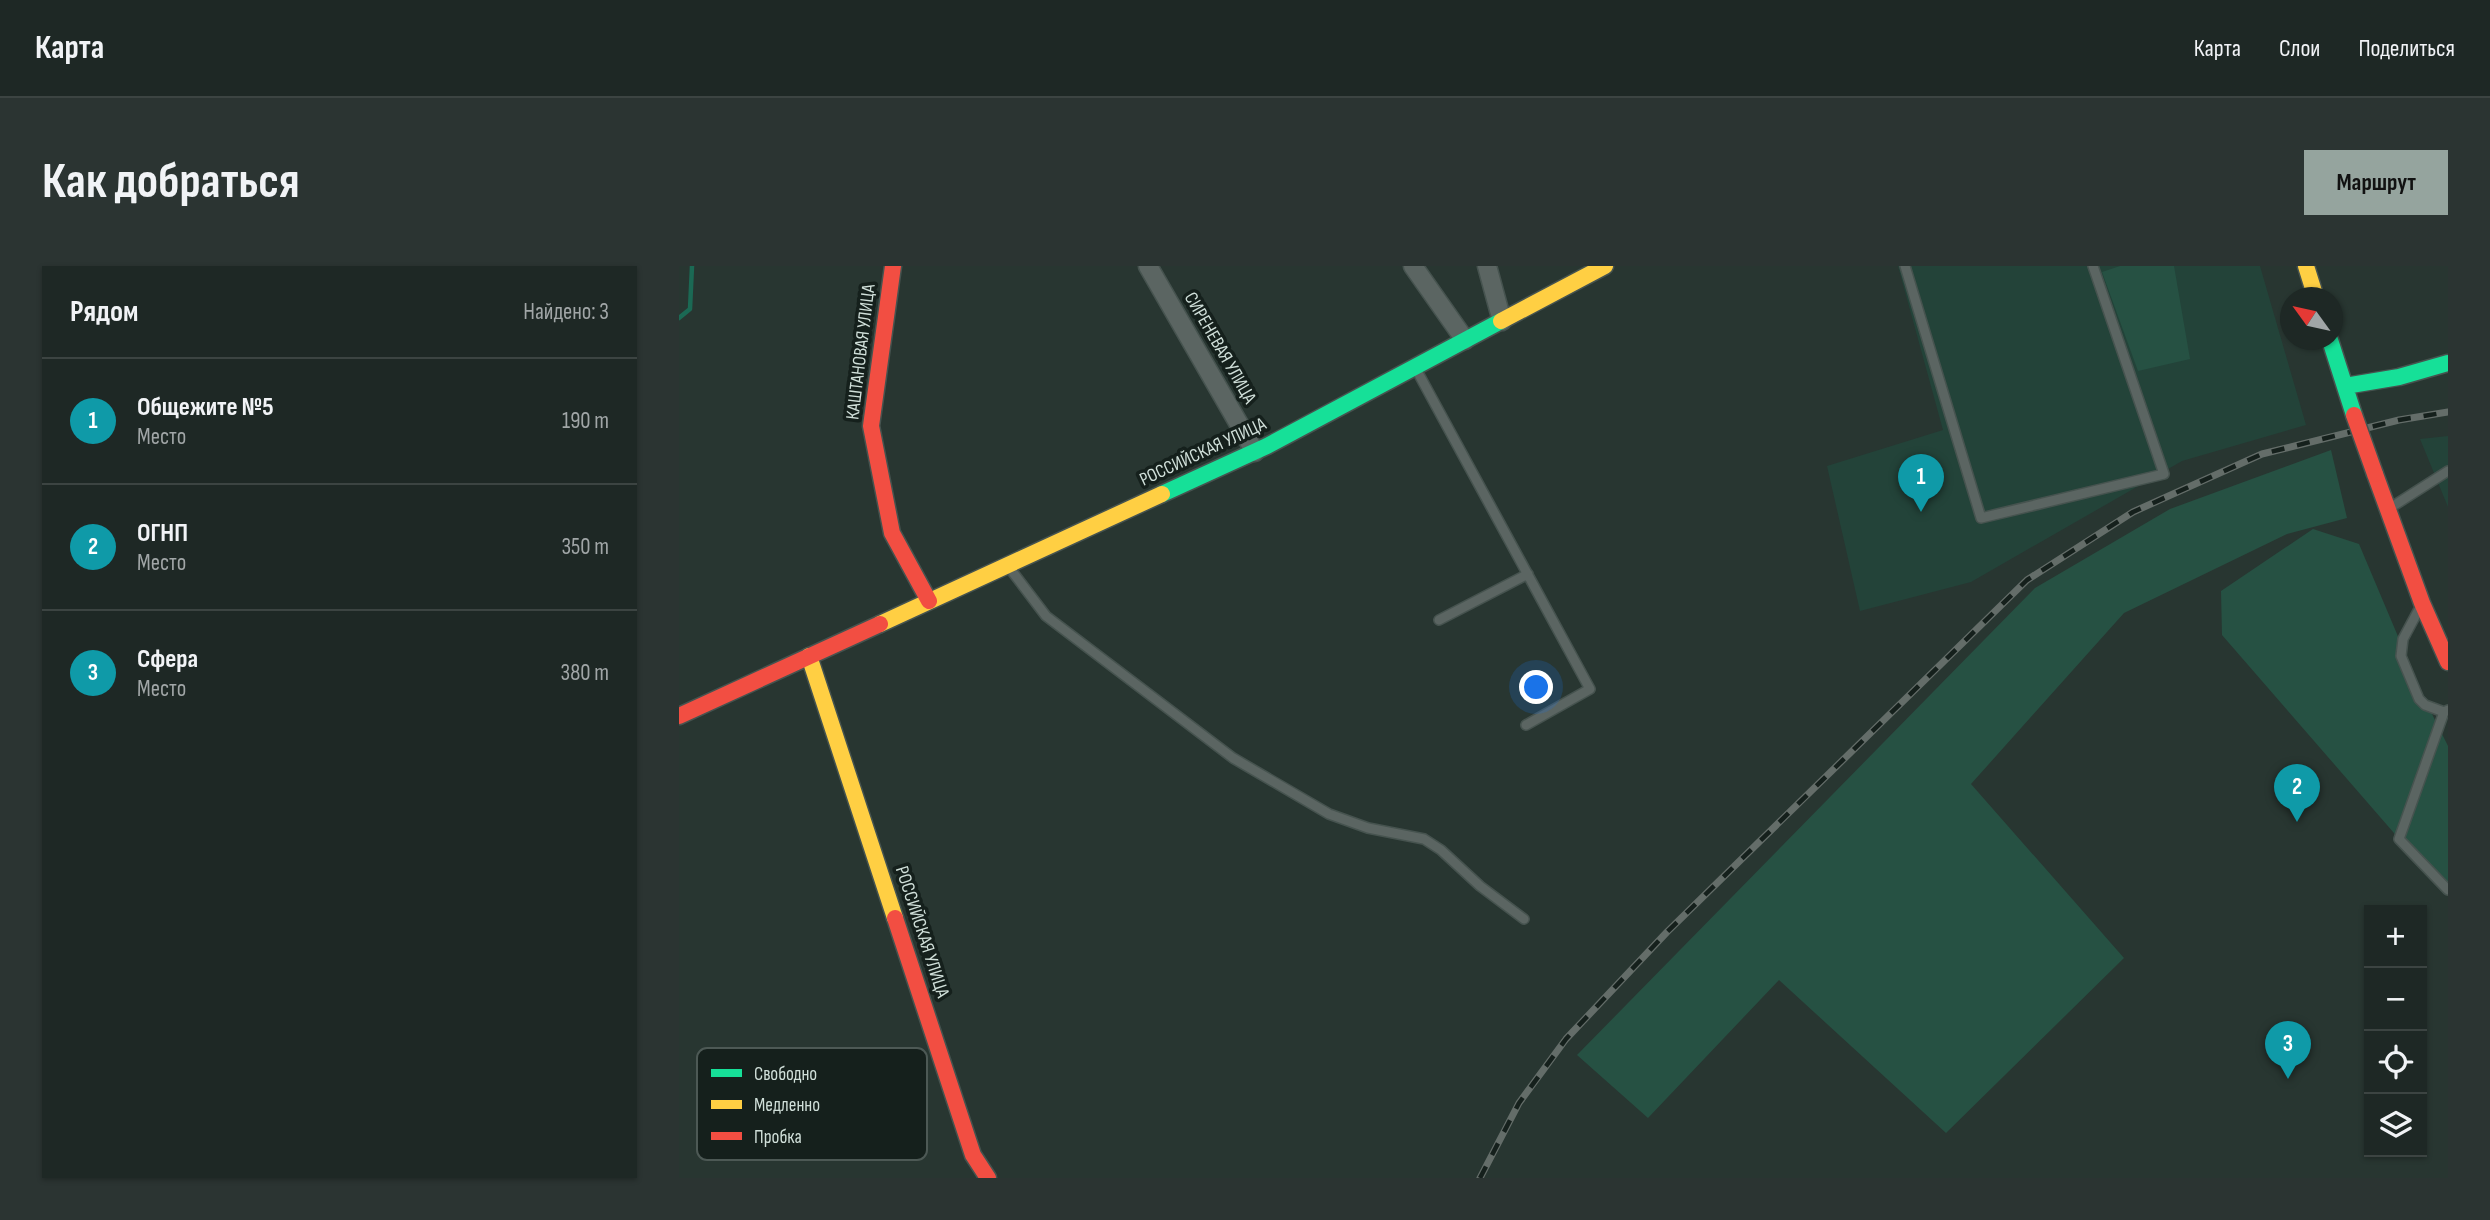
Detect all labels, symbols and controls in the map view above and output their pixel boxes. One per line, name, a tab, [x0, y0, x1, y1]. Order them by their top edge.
text: Карта	[35, 28, 104, 68]
text: Карта	[2194, 34, 2241, 63]
text: Слои	[2279, 34, 2320, 63]
text: Поделиться	[2358, 34, 2455, 63]
button: Маршрут	[2304, 150, 2448, 215]
text: Как добраться	[42, 153, 300, 212]
street label: КАШТАНОВАЯ УЛИЦА	[841, 282, 881, 421]
north arrow	[2280, 287, 2343, 350]
street label: СИРЕНЕВАЯ УЛИЦА	[1179, 288, 1262, 408]
text: Рядом	[70, 294, 138, 330]
text: Найдено: 3	[523, 298, 609, 326]
text: Общежите №5	[137, 392, 274, 423]
text: 1	[88, 407, 98, 435]
text: 190 m	[562, 407, 609, 435]
street label: РОССИЙСКАЯ УЛИЦА	[1136, 412, 1271, 491]
text: Место	[137, 423, 186, 451]
pin: 1	[1898, 454, 1944, 512]
text: ОГНП	[137, 518, 188, 549]
text: 2	[88, 533, 98, 561]
text: 350 m	[561, 533, 609, 561]
text: Место	[137, 549, 186, 577]
text: Сфера	[137, 644, 198, 675]
text: 3	[88, 659, 98, 687]
text: 380 m	[561, 659, 609, 687]
your location	[1519, 670, 1553, 704]
text: Место	[137, 675, 186, 703]
pin: 2	[2274, 764, 2320, 822]
street label: РОССИЙСКАЯ УЛИЦА	[890, 863, 954, 1002]
map controls	[2364, 905, 2427, 1157]
button: +	[2364, 905, 2427, 968]
button: −	[2364, 968, 2427, 1031]
pin: 3	[2265, 1021, 2311, 1079]
button: locate	[2364, 1031, 2427, 1094]
legend	[697, 1048, 927, 1160]
text: Свободно	[754, 1063, 817, 1086]
text: Медленно	[754, 1094, 820, 1117]
button: layers	[2364, 1094, 2427, 1157]
text: Пробка	[754, 1126, 802, 1149]

